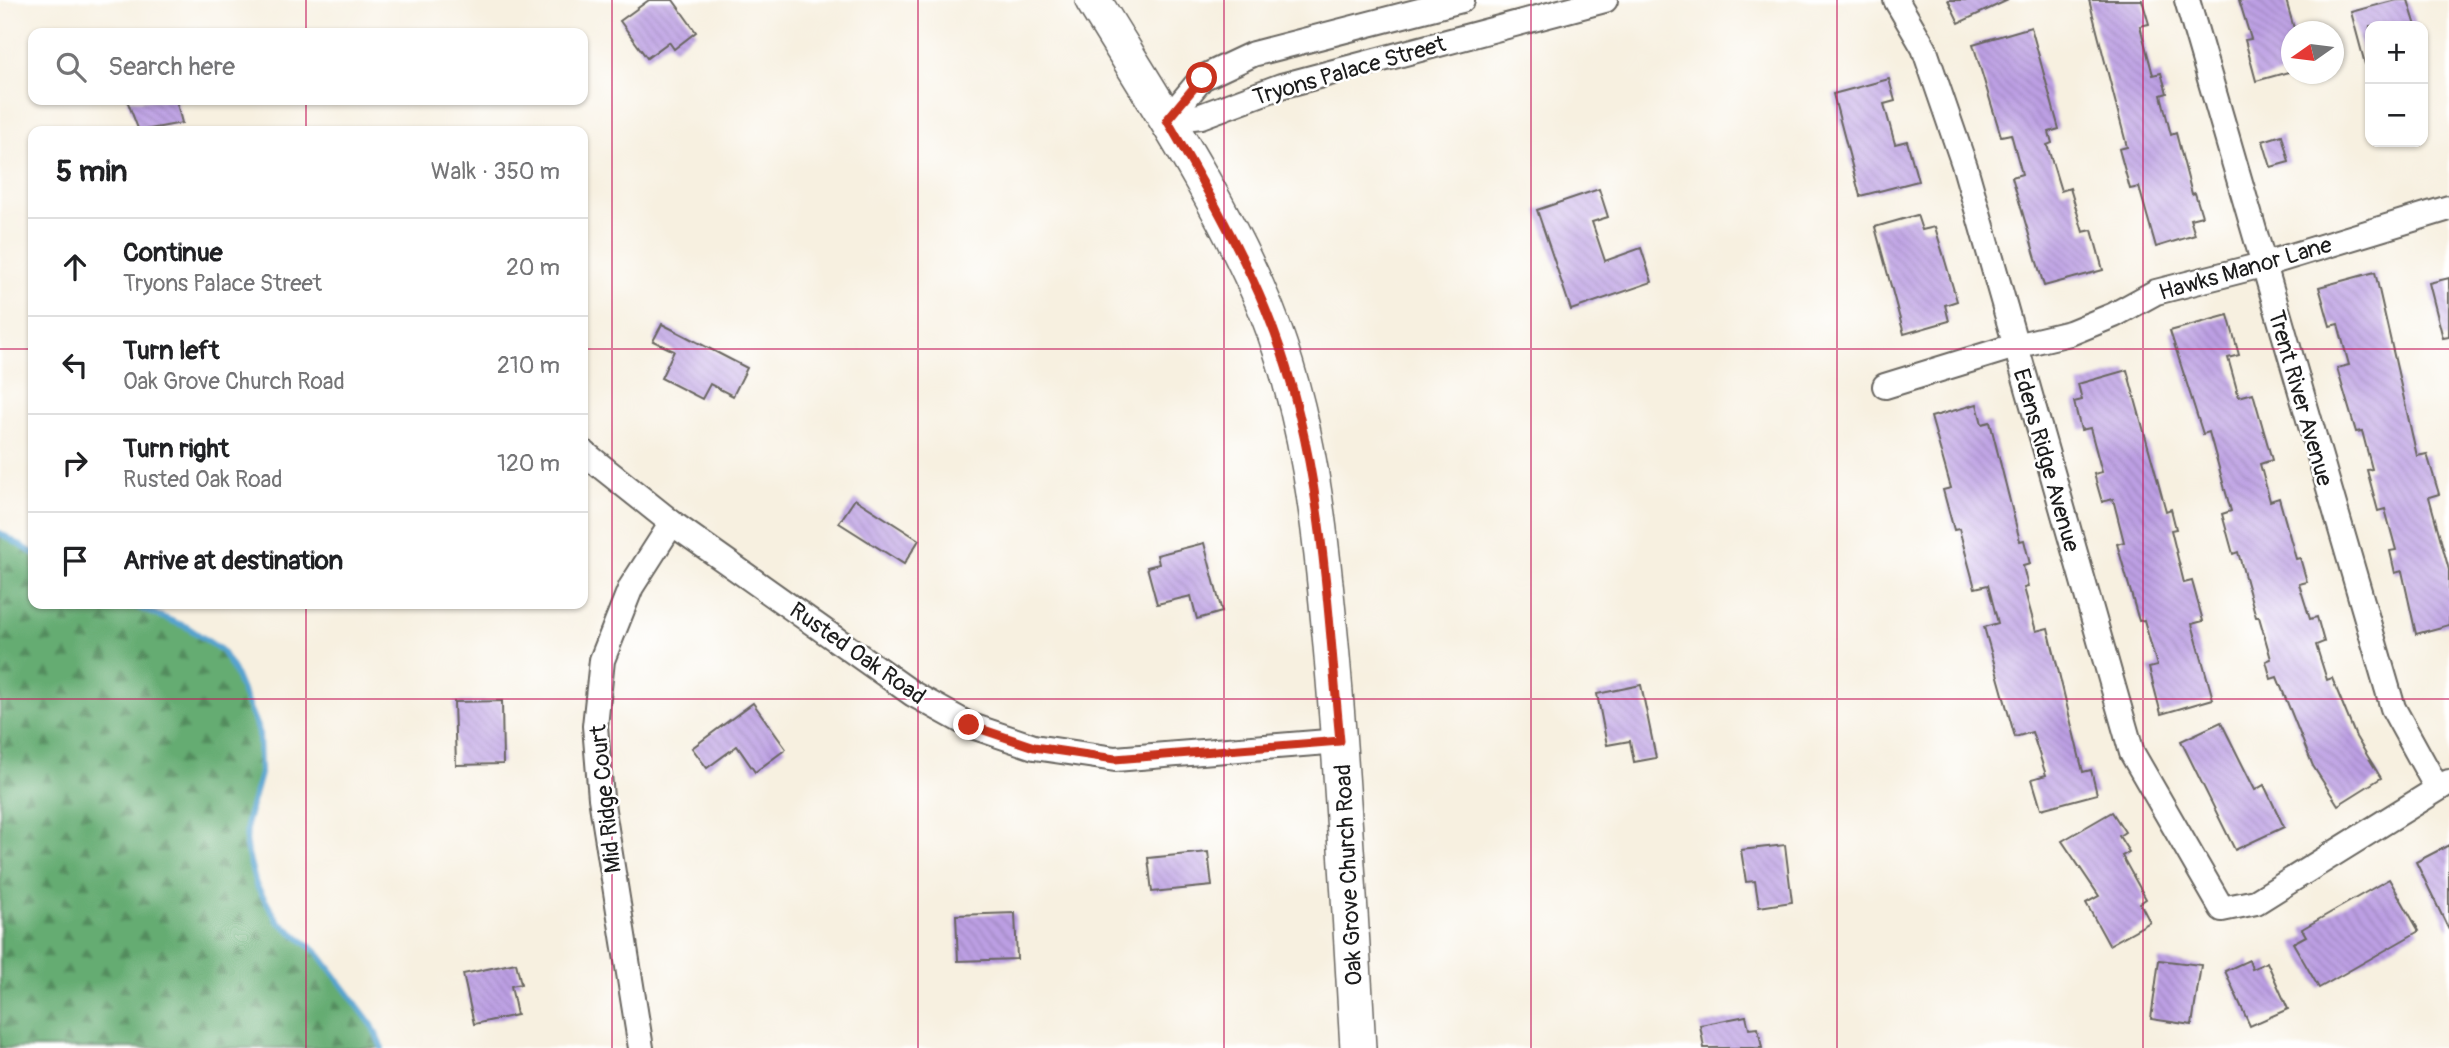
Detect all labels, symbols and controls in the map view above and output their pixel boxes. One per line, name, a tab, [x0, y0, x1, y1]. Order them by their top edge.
north arrow	[2281, 21, 2344, 84]
map controls	[2365, 21, 2428, 147]
button: +	[2365, 21, 2428, 84]
search box	[28, 28, 588, 105]
street label: Tryons Palace Street	[1249, 29, 1450, 112]
icon: search	[52, 48, 90, 86]
text: Search here	[108, 51, 235, 83]
route start	[1186, 62, 1217, 93]
button: −	[2365, 84, 2428, 147]
text: 5 min	[56, 153, 127, 190]
text: Walk · 350 m	[431, 157, 560, 186]
street label: Hawks Manor Lane	[2155, 230, 2336, 307]
text: Continue	[123, 237, 223, 269]
icon: ahead	[56, 248, 94, 286]
text: 20 m	[506, 253, 560, 282]
text: Tryons Palace Street	[123, 269, 322, 298]
street label: Trent River Avenue	[2262, 307, 2340, 490]
text: Turn left	[123, 335, 219, 367]
icon: left	[56, 346, 94, 384]
text: 210 m	[497, 351, 560, 380]
street label: Edens Ridge Avenue	[2006, 365, 2087, 556]
text: Oak Grove Church Road	[123, 367, 345, 396]
text: Turn right	[123, 433, 229, 465]
icon: right	[56, 444, 94, 482]
text: 120 m	[497, 449, 560, 478]
text: Rusted Oak Road	[123, 465, 283, 494]
icon: arrive	[56, 542, 94, 580]
text: Arrive at destination	[123, 545, 343, 577]
street label: Rusted Oak Road	[784, 596, 931, 711]
route end	[953, 709, 984, 740]
street label: Mid Ridge Court	[583, 723, 628, 875]
street label: Oak Grove Church Road	[1328, 763, 1369, 986]

